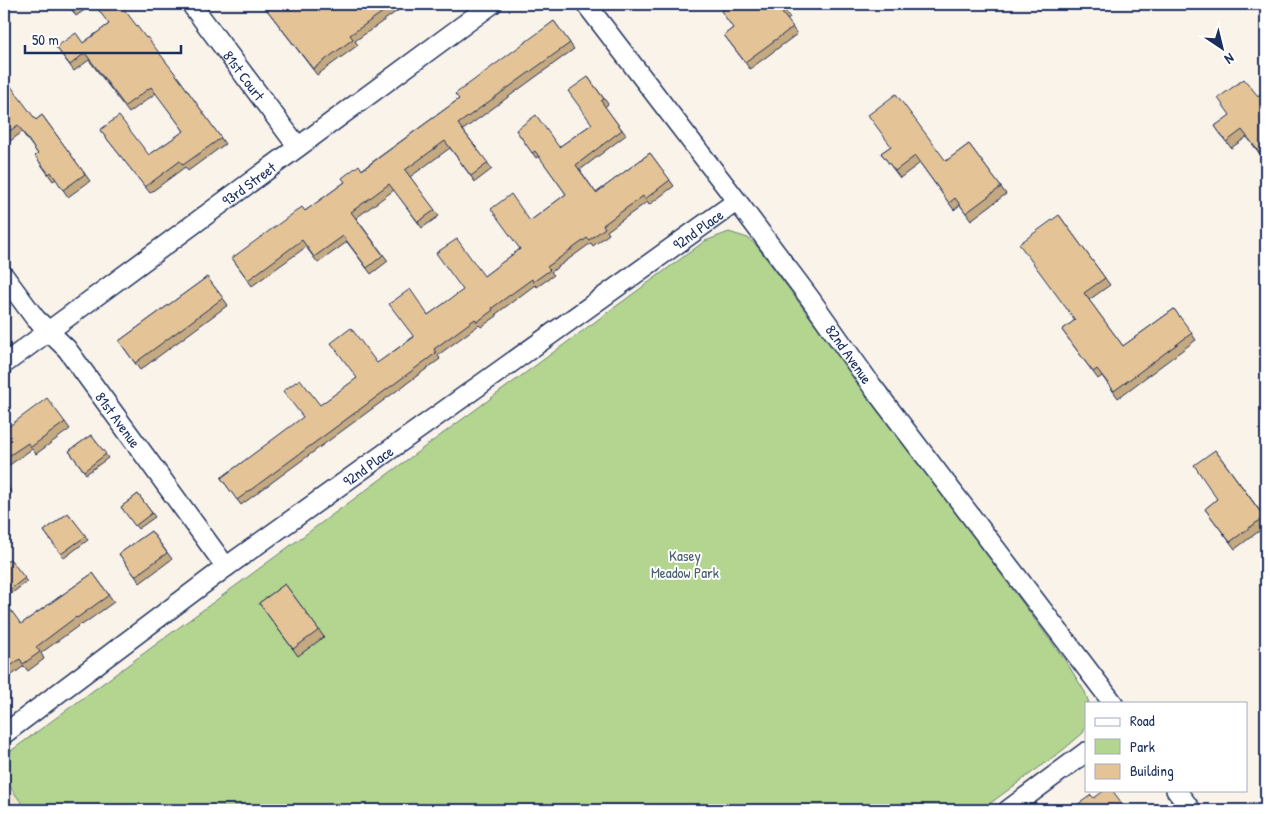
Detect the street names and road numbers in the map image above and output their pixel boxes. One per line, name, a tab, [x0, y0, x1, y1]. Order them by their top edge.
street label: 81st Court	[219, 46, 270, 105]
street label: 93rd Street	[217, 156, 281, 210]
street label: 92nd Place	[668, 204, 727, 254]
street label: 82nd Avenue	[821, 320, 877, 388]
street label: 81st Avenue	[91, 387, 146, 452]
street label: 92nd Place	[338, 440, 397, 491]

